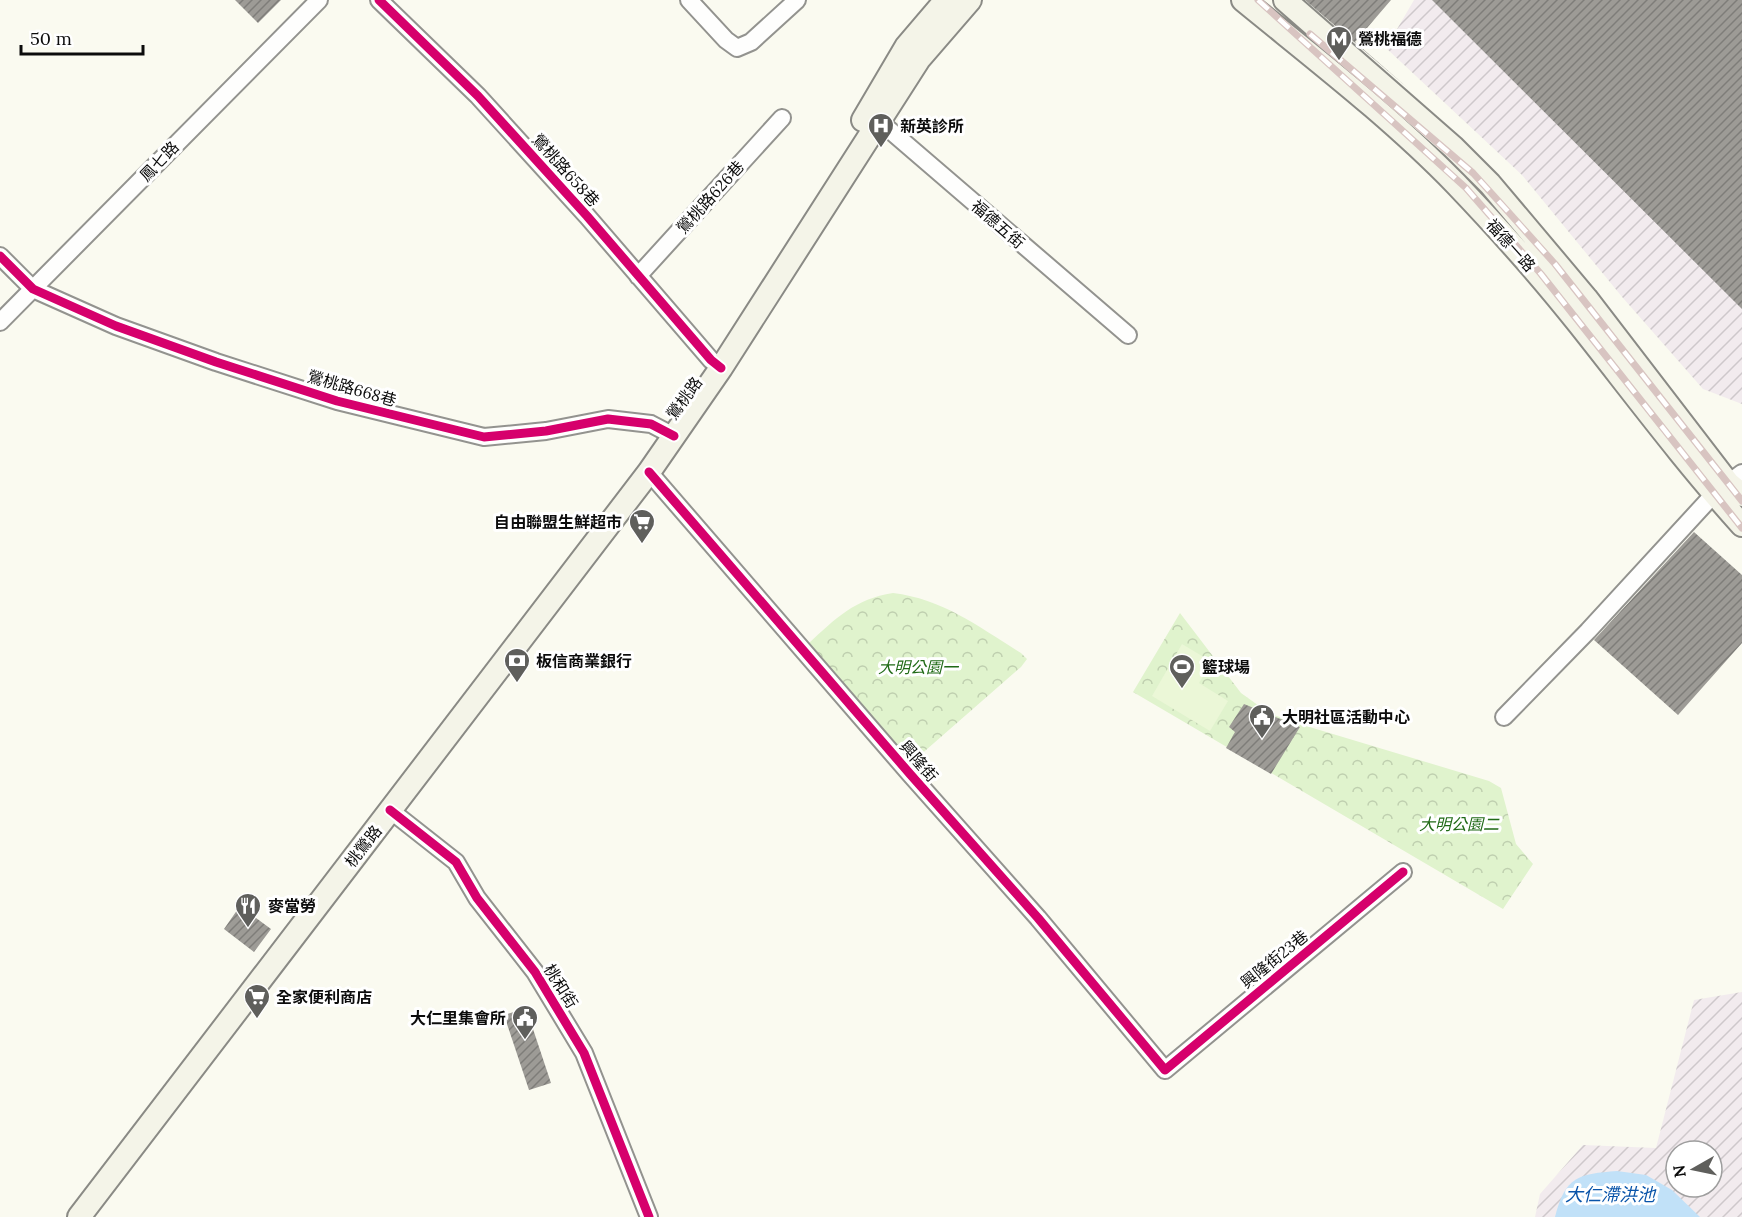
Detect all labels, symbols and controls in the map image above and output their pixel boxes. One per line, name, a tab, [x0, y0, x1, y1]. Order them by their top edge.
scale bar	[21, 18, 142, 56]
metro station icon: 鶯桃福德	[1324, 24, 1354, 62]
text: 50 m	[30, 27, 72, 50]
place label: 鶯桃福德	[1358, 29, 1422, 49]
hospital icon: 新英診所	[866, 111, 896, 149]
place label: 新英診所	[900, 116, 964, 136]
street label: 鶯桃路658巷	[528, 130, 604, 210]
street label: 鳳七路	[135, 137, 183, 185]
street label: 鶯桃路626巷	[672, 156, 748, 238]
street label: 福德五街	[967, 195, 1029, 253]
street label: 福德一路	[1482, 215, 1540, 275]
street label: 鶯桃路668巷	[305, 366, 399, 410]
street label: 鶯桃路	[662, 373, 706, 423]
supermarket icon: 自由聯盟生鮮超市	[627, 507, 657, 545]
place label: 自由聯盟生鮮超市	[494, 512, 622, 532]
bank icon: 板信商業銀行	[502, 646, 532, 684]
place label: 板信商業銀行	[536, 651, 632, 671]
sports icon: 籃球場	[1167, 652, 1197, 690]
park label: 大明公園一	[878, 657, 960, 677]
place label: 籃球場	[1202, 657, 1250, 677]
public building icon: 大明社區活動中心	[1247, 702, 1277, 740]
place label: 大明社區活動中心	[1282, 707, 1410, 727]
street label: 興隆街	[896, 736, 942, 786]
park label: 大明公園二	[1419, 814, 1500, 834]
street label: 桃鶯路	[340, 821, 386, 871]
restaurant icon: 麥當勞	[233, 891, 263, 929]
place label: 麥當勞	[268, 896, 316, 916]
street label: 興隆街23巷	[1236, 926, 1312, 992]
street label: 桃和街	[540, 960, 582, 1012]
supermarket icon: 全家便利商店	[242, 982, 272, 1020]
place label: 全家便利商店	[276, 987, 372, 1007]
public building icon: 大仁里集會所	[510, 1003, 540, 1041]
place label: 大仁里集會所	[410, 1008, 506, 1028]
north arrow	[1664, 1139, 1724, 1199]
text: N	[1668, 1164, 1690, 1179]
water label: 大仁滯洪池	[1565, 1183, 1657, 1206]

